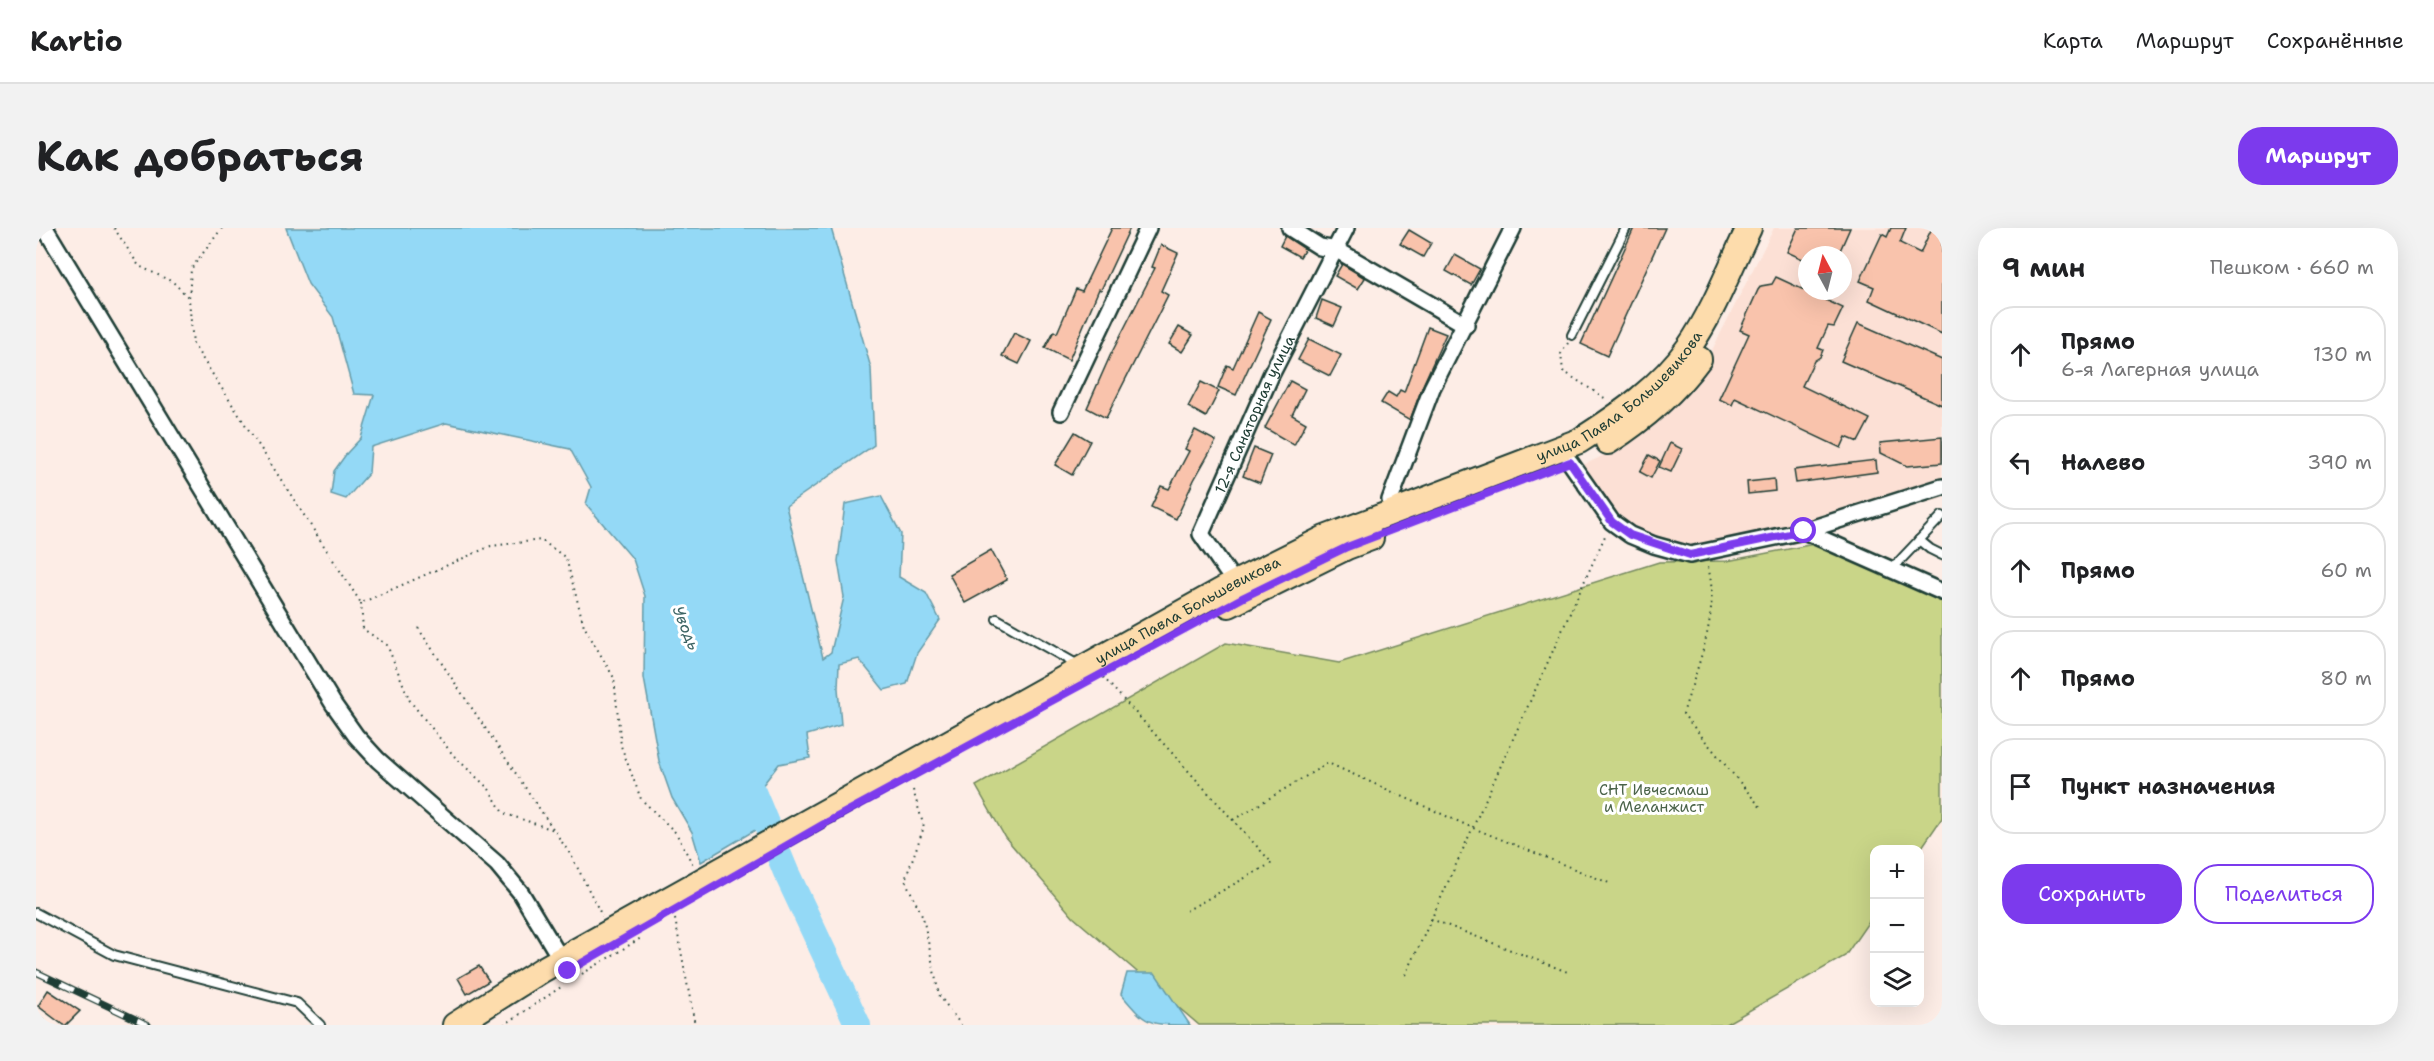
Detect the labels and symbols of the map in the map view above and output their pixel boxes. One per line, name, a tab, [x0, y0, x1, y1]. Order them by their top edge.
north arrow	[1798, 246, 1852, 300]
street label: улица Павла Большевикова	[1533, 327, 1707, 467]
street label: 12-я Санаторная улица	[1210, 331, 1300, 497]
route start	[1790, 517, 1816, 543]
street label: улица Павла Большевикова	[1091, 552, 1284, 669]
water label: Уводь	[668, 603, 704, 653]
park label: СНТ Ивчесмаш и Меланжист	[1599, 780, 1709, 817]
route end	[554, 957, 580, 983]

